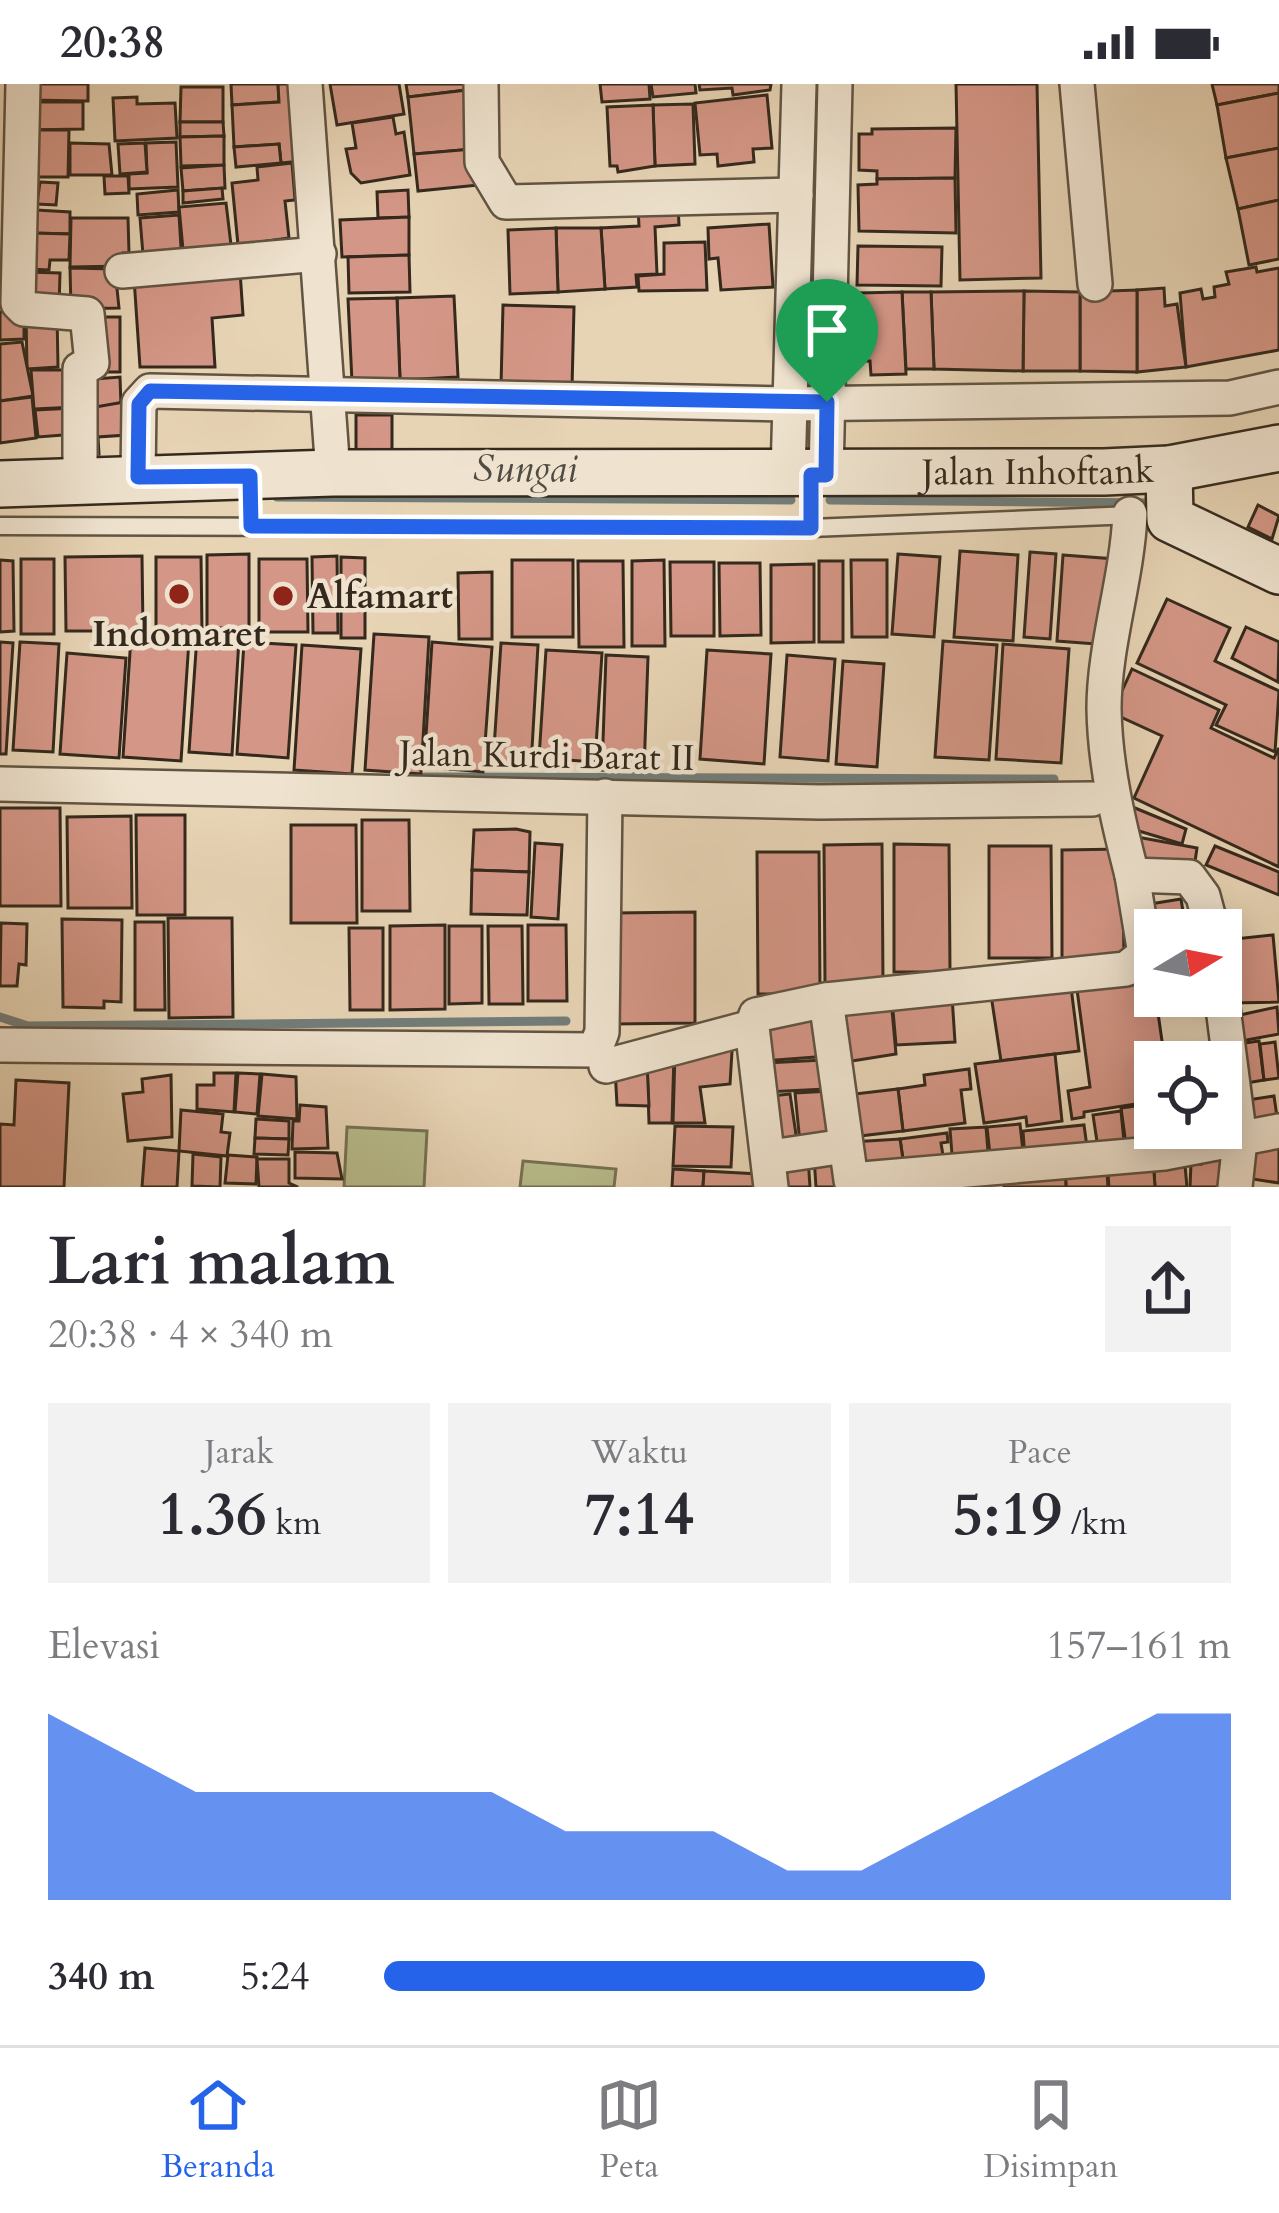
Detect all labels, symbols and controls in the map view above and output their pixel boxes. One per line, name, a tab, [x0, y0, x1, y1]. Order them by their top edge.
text: 20:38	[60, 12, 165, 73]
pin	[776, 279, 878, 402]
icon: arrive	[794, 297, 860, 363]
water label: Sungai	[473, 442, 578, 495]
street label: Jalan Inhoftank	[917, 445, 1156, 497]
place label: Alfamart	[307, 572, 453, 621]
marker: Indomaret	[166, 581, 192, 607]
marker: Alfamart	[270, 583, 296, 609]
place label: Indomaret	[92, 610, 266, 659]
street label: Jalan Kurdi Barat II	[394, 729, 695, 783]
north arrow	[1134, 909, 1242, 1017]
map controls	[1134, 909, 1242, 1149]
button: locate	[1134, 1041, 1242, 1149]
text: Lari malam	[48, 1218, 394, 1307]
button: share	[1105, 1226, 1231, 1352]
text: 20:38 · 4 × 340 m	[48, 1308, 333, 1361]
text: Jarak	[204, 1430, 274, 1475]
text: Waktu	[591, 1430, 688, 1475]
text: Pace	[1008, 1430, 1072, 1475]
text: 1.36	[157, 1475, 267, 1556]
text: 7:14	[585, 1475, 694, 1556]
text: 5:19	[952, 1475, 1062, 1556]
text: km	[267, 1501, 321, 1546]
text: /km	[1062, 1501, 1127, 1546]
text: Elevasi	[48, 1619, 160, 1672]
text: 157–161 m	[1046, 1619, 1231, 1672]
text: 340 m	[48, 1950, 154, 2003]
text: 5:24	[240, 1950, 310, 2003]
tab: Beranda	[161, 2072, 275, 2189]
tab: Peta	[596, 2072, 662, 2189]
tab: Disimpan	[983, 2072, 1118, 2189]

